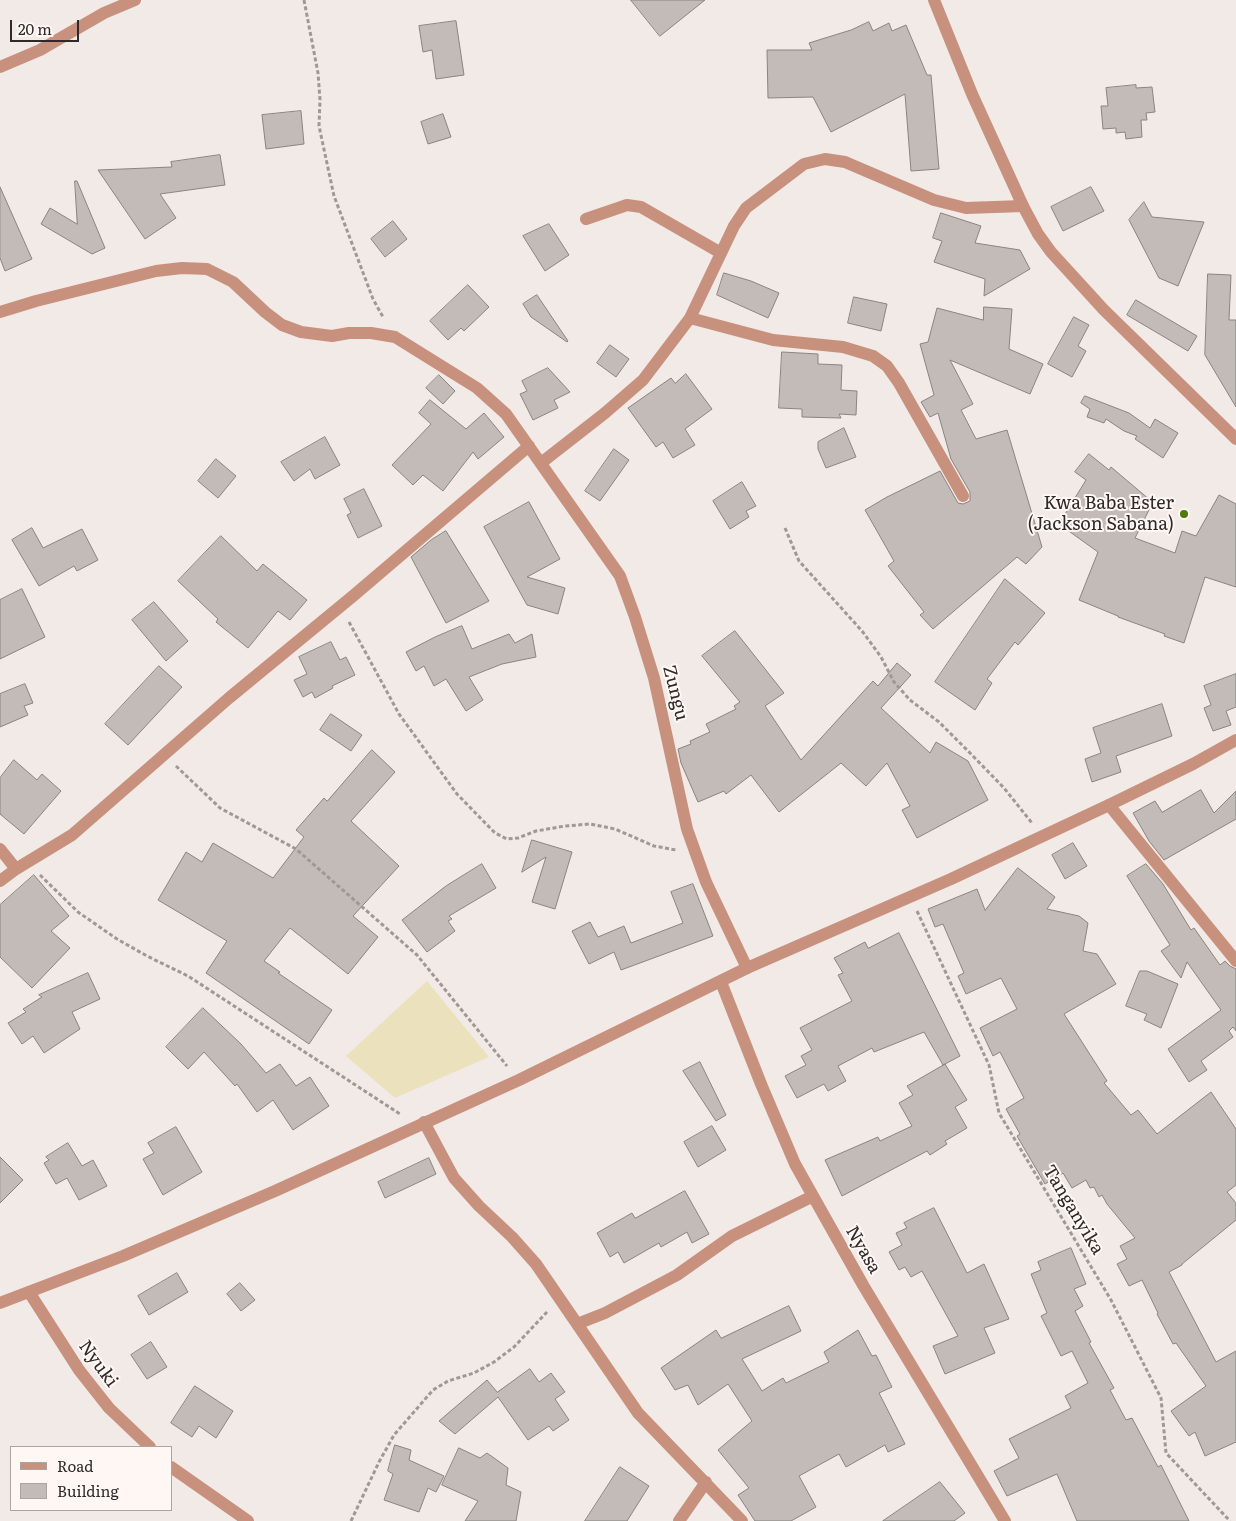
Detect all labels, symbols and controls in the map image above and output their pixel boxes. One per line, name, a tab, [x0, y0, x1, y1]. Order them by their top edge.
scale bar	[12, 10, 81, 42]
text: 20 m	[18, 17, 52, 40]
place label: Kwa Baba Ester (Jackson Sabana)	[1027, 493, 1174, 536]
marker: Kwa Baba Ester (Jackson Sabana)	[1178, 508, 1190, 520]
street label: Zungu	[658, 663, 692, 723]
street label: Tanganyika	[1038, 1161, 1108, 1259]
street label: Nyasa	[841, 1222, 885, 1278]
street label: Nyuki	[74, 1336, 122, 1392]
legend	[10, 1446, 172, 1511]
text: Road	[57, 1454, 93, 1477]
text: Building	[57, 1479, 119, 1502]

